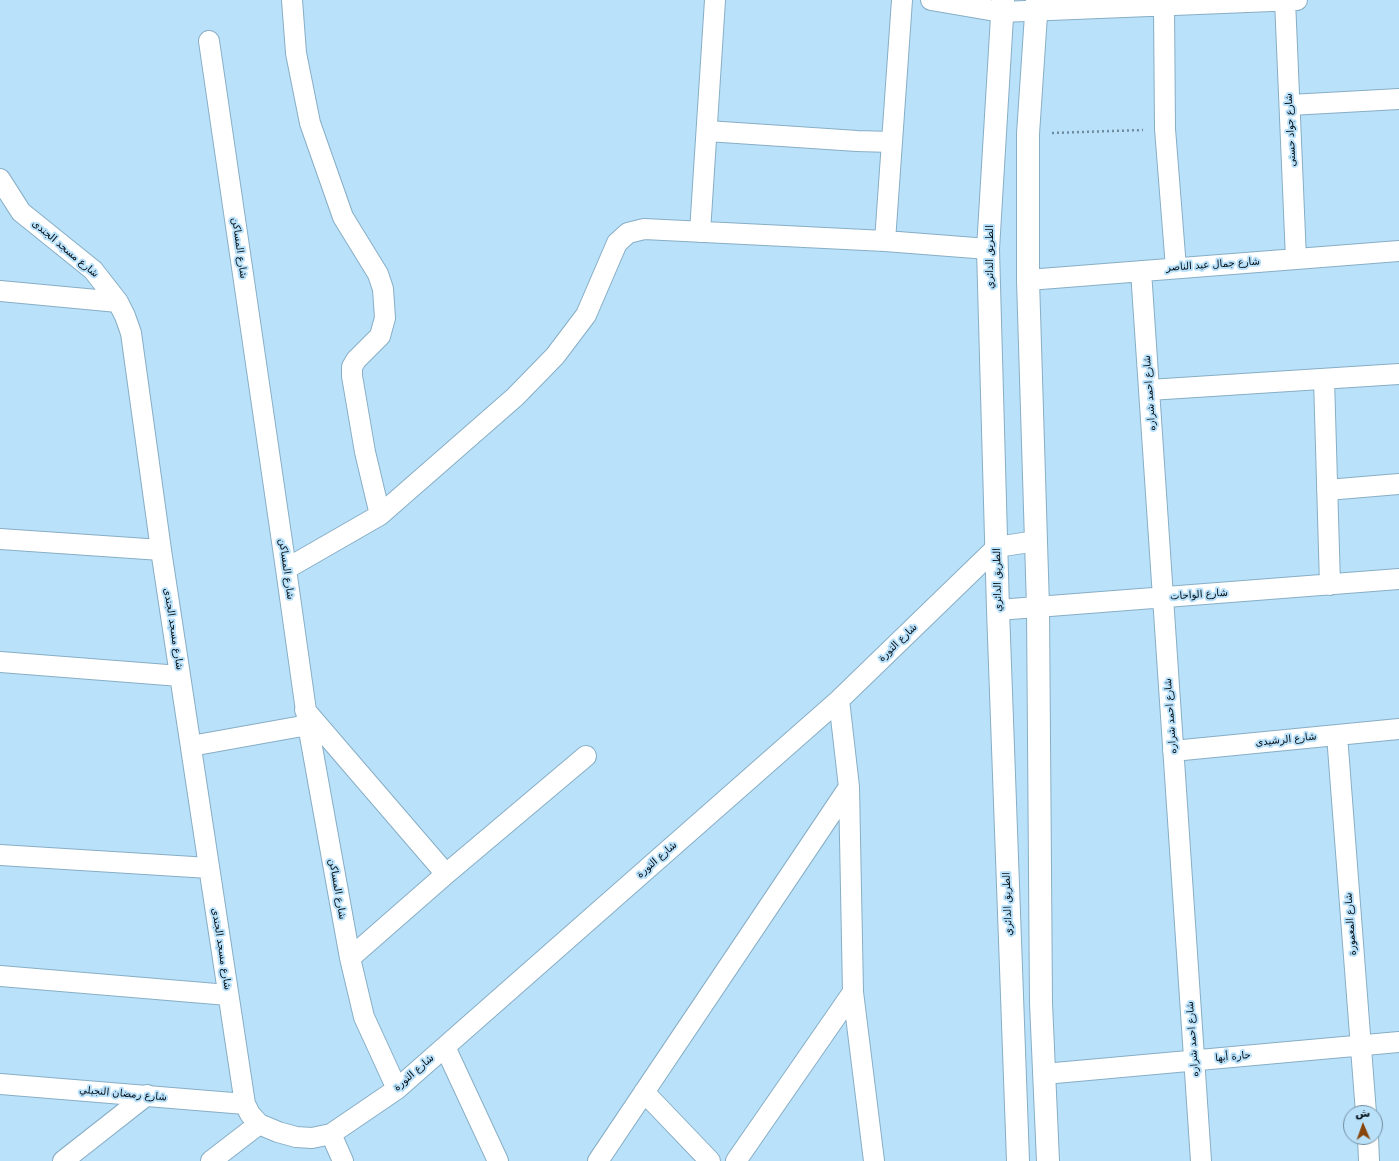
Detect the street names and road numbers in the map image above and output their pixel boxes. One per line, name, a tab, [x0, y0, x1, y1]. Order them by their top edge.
street label: شارع جواد حسنى	[1283, 93, 1299, 167]
street label: شارع المساكن	[229, 217, 249, 279]
street label: شارع مسجد الجندى	[29, 218, 101, 280]
street label: الطريق الدائري	[984, 225, 996, 289]
street label: شارع جمال عبد الناصر	[1166, 256, 1260, 274]
street label: شارع احمد شراره	[1141, 355, 1159, 431]
street label: شارع المساكن	[276, 538, 296, 600]
street label: الطريق الدائري	[991, 548, 1005, 612]
street label: شارع مسجد الجندى	[161, 587, 185, 671]
street label: شارع الواحات	[1170, 587, 1228, 603]
street label: شارع الثورة	[876, 621, 920, 665]
street label: شارع احمد شراره	[1162, 678, 1180, 754]
street label: شارع الرشيدى	[1255, 731, 1317, 749]
street label: شارع الثورة	[634, 839, 680, 881]
street label: شارع المساكن	[326, 858, 348, 920]
street label: الطريق الدائري	[1001, 872, 1015, 936]
street label: شارع المعمورة	[1343, 892, 1359, 956]
street label: شارع مسجد الجندى	[209, 907, 233, 991]
street label: شارع احمد شراره	[1184, 1001, 1202, 1077]
street label: حارة أبها	[1215, 1049, 1251, 1065]
street label: شارع الثورة	[391, 1052, 437, 1094]
street label: شارع رمضان النجيلي	[79, 1084, 167, 1104]

